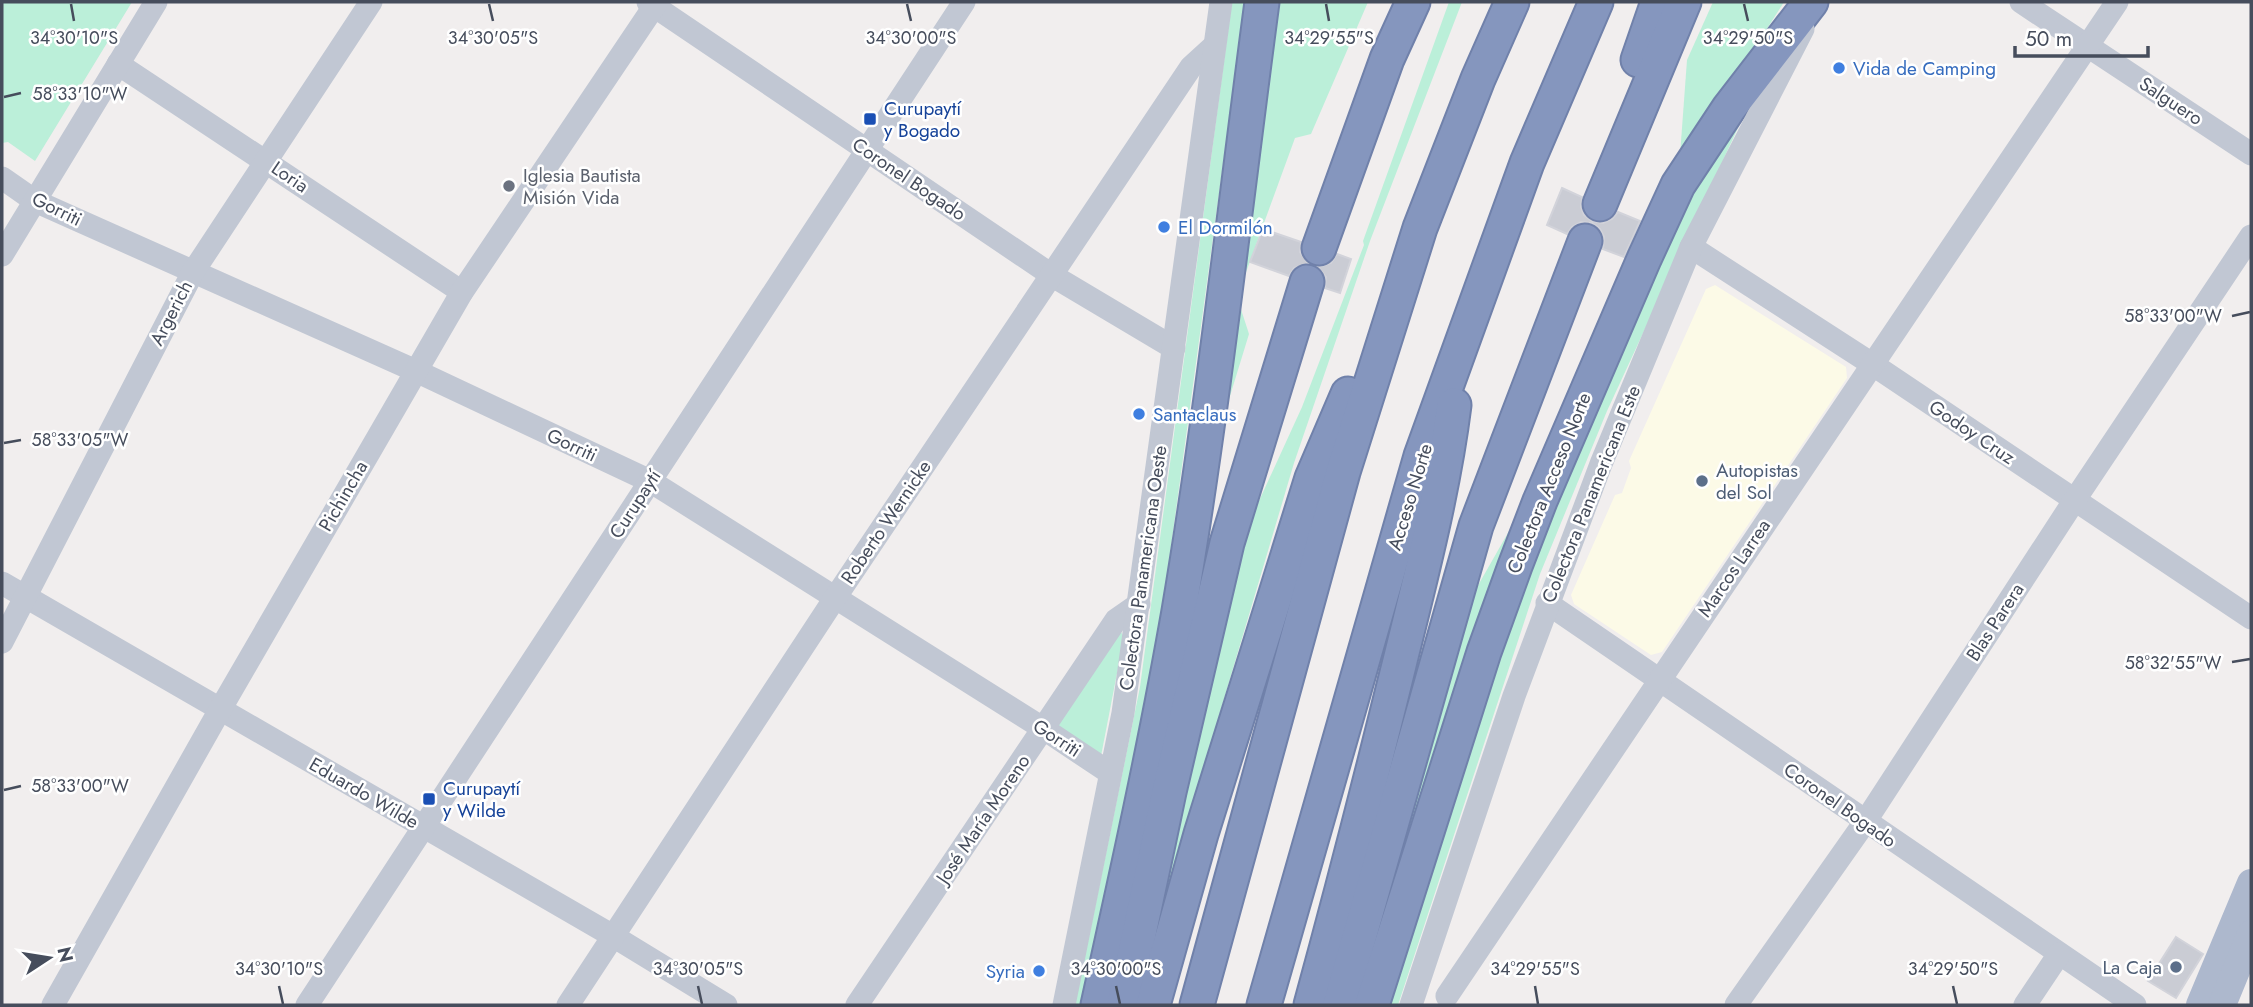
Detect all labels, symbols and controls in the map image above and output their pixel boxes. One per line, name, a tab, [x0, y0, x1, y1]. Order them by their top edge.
scale bar	[2015, 14, 2148, 58]
text: 50 m	[2025, 24, 2072, 54]
text: 34°30'10"S	[30, 25, 118, 51]
text: 34°30'05"S	[448, 25, 538, 51]
text: 34°30'00"S	[866, 25, 957, 51]
text: 34°29'55"S	[1284, 25, 1374, 51]
text: 34°29'50"S	[1703, 25, 1793, 51]
place label: Vida de Camping	[1853, 55, 1996, 82]
marker: Vida de Camping	[1831, 60, 1847, 76]
street label: Salguero	[2134, 70, 2208, 132]
text: 58°33'10"W	[33, 81, 128, 107]
place label: Curupaytí y Bogado	[884, 95, 962, 144]
marker: Curupaytí y Bogado	[862, 111, 878, 127]
street label: Coronel Bogado	[847, 131, 971, 227]
street label: Loria	[266, 155, 314, 199]
place label: Iglesia Bautista Misión Vida	[523, 162, 641, 211]
marker: Iglesia Bautista Misión Vida	[501, 178, 517, 194]
street label: Gorriti	[27, 185, 87, 233]
place label: El Dormilón	[1178, 214, 1273, 241]
marker: El Dormilón	[1156, 219, 1172, 235]
street label: Argerich	[143, 276, 199, 350]
text: 58°33'00"W	[2124, 303, 2222, 329]
street label: Colectora Panamericana Este	[1535, 381, 1647, 607]
street label: Colectora Acceso Norte	[1500, 388, 1598, 578]
street label: Godoy Cruz	[1924, 393, 2021, 471]
place label: Santaclaus	[1153, 401, 1237, 428]
marker: Santaclaus	[1131, 406, 1147, 422]
street label: Gorriti	[542, 422, 602, 468]
text: 58°33'05"W	[32, 427, 129, 453]
street label: Acceso Norte	[1381, 440, 1439, 554]
street label: Colectora Panamericana Oeste	[1112, 444, 1174, 692]
street label: Roberto Wernicke	[834, 454, 938, 589]
street label: Pichincha	[312, 456, 374, 536]
place label: Autopistas del Sol	[1716, 457, 1798, 506]
street label: Curupaytí	[603, 463, 668, 544]
marker: Autopistas del Sol	[1694, 473, 1710, 489]
street label: Marcos Larrea	[1691, 514, 1777, 622]
street label: Blas Parera	[1960, 578, 2030, 666]
text: 58°32'55"W	[2125, 650, 2222, 676]
street label: Gorriti	[1028, 712, 1086, 764]
street label: José María Moreno	[928, 749, 1036, 892]
street label: Eduardo Wilde	[304, 751, 424, 835]
street label: Coronel Bogado	[1778, 756, 1902, 854]
text: 58°33'00"W	[31, 773, 129, 799]
place label: Curupaytí y Wilde	[443, 775, 521, 824]
marker: Curupaytí y Wilde	[421, 791, 437, 807]
north arrow	[14, 923, 84, 993]
text: N	[50, 944, 80, 965]
place label: La Caja	[2103, 954, 2162, 981]
text: 34°30'10"S	[235, 956, 323, 982]
text: 34°30'05"S	[653, 956, 743, 982]
text: 34°30'00"S	[1071, 956, 1162, 982]
text: 34°29'55"S	[1490, 956, 1580, 982]
text: 34°29'50"S	[1908, 956, 1998, 982]
place label: Syria	[986, 958, 1025, 985]
marker: La Caja	[2168, 959, 2184, 975]
marker: Syria	[1031, 963, 1047, 979]

